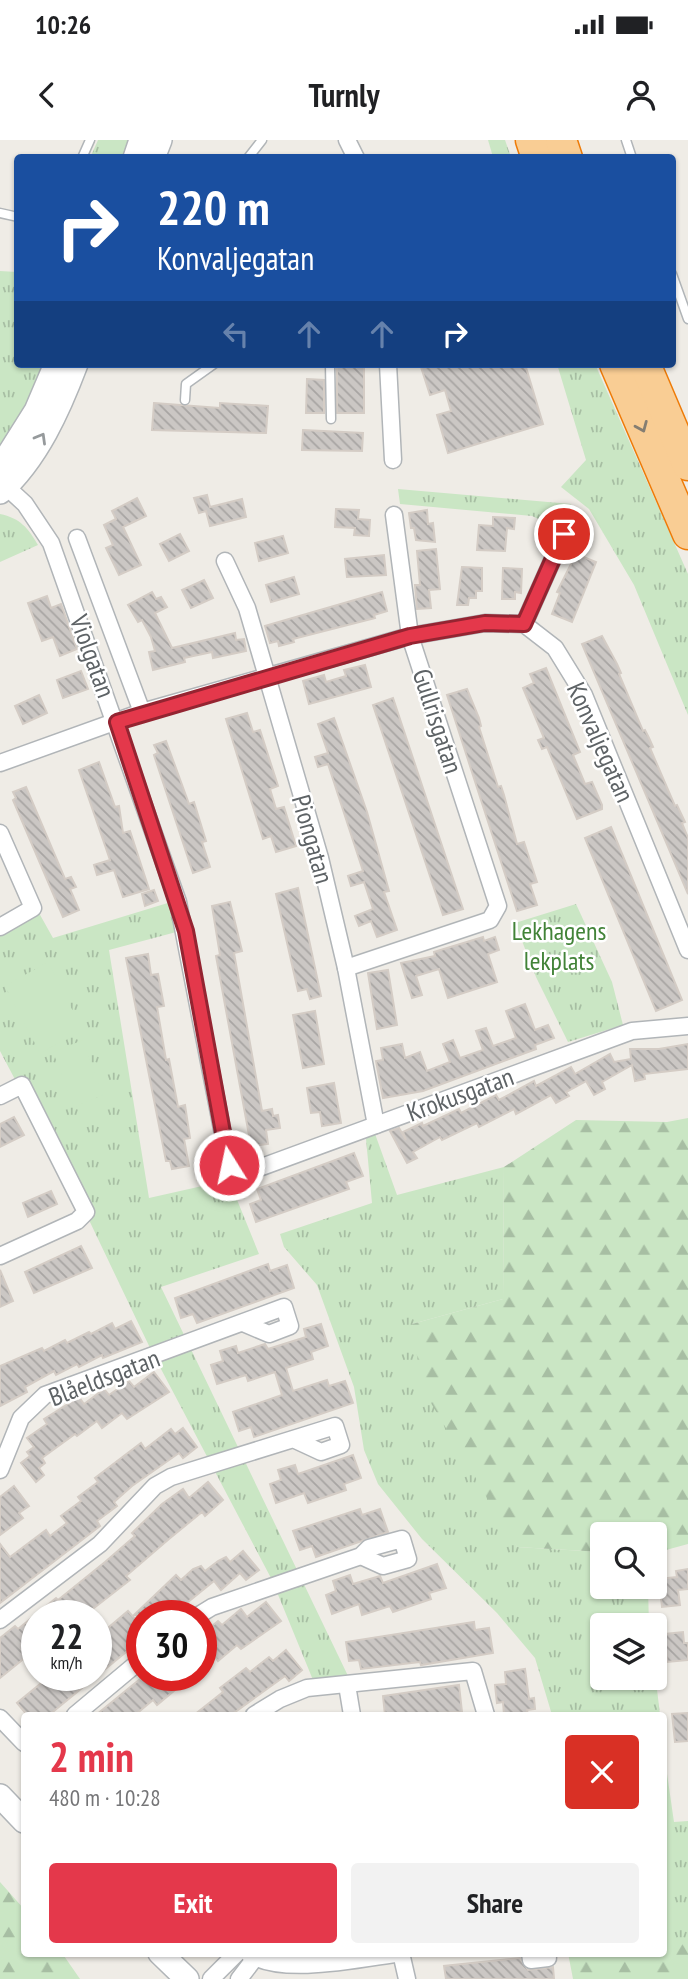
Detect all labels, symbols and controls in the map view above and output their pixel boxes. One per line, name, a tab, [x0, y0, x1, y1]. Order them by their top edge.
text: 10:26	[35, 8, 91, 41]
text: Turnly	[308, 74, 380, 116]
icon: back	[28, 76, 66, 114]
icon: person	[622, 76, 660, 114]
text: 220 m	[157, 175, 270, 239]
icon: right	[42, 182, 133, 273]
text: Konvaljegatan	[157, 237, 314, 279]
icon: left	[217, 315, 255, 353]
icon: ahead	[290, 315, 328, 353]
icon: ahead	[363, 315, 401, 353]
icon: right	[436, 315, 474, 353]
one-way arrow	[634, 420, 648, 432]
one-way arrow	[33, 432, 46, 445]
pin	[534, 504, 594, 564]
icon: arrive	[545, 515, 583, 553]
street label: Violgatan	[63, 609, 123, 702]
street label: Gullrisgatan	[406, 664, 470, 778]
street label: Konvaljegatan	[560, 677, 642, 807]
street label: Piongatan	[285, 791, 341, 887]
park label: Lekhagens lekplats	[512, 914, 606, 977]
street label: Krokusgatan	[402, 1059, 518, 1129]
position arrow	[192, 1128, 266, 1202]
street label: Blåeldsgatan	[44, 1341, 164, 1413]
map controls	[590, 1522, 667, 1690]
button: search	[590, 1522, 667, 1599]
speed limit sign: 30	[126, 1600, 217, 1691]
text: 22	[50, 1613, 83, 1659]
button: layers	[590, 1613, 667, 1690]
text: km/h	[51, 1651, 82, 1674]
text: 2 min	[49, 1729, 134, 1784]
button: close	[565, 1735, 639, 1809]
text: 480 m · 10:28	[49, 1783, 161, 1812]
button: Exit	[49, 1863, 337, 1943]
button: Share	[351, 1863, 639, 1943]

